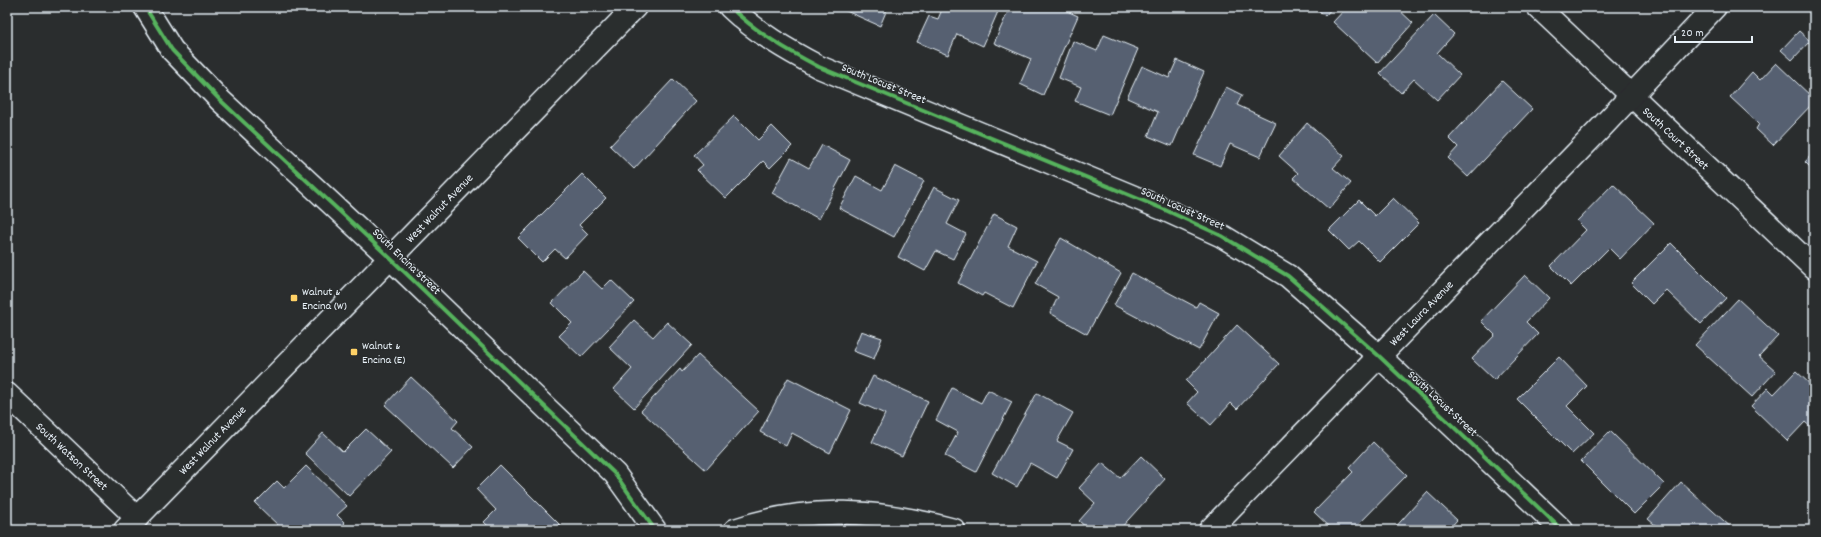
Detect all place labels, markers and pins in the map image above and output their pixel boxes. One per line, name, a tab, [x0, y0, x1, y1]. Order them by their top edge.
place label: Walnut & Encina (W)	[302, 284, 347, 315]
marker: Walnut & Encina (W)	[289, 293, 299, 303]
place label: Walnut & Encina (E)	[362, 338, 405, 369]
marker: Walnut & Encina (E)	[349, 347, 359, 357]

